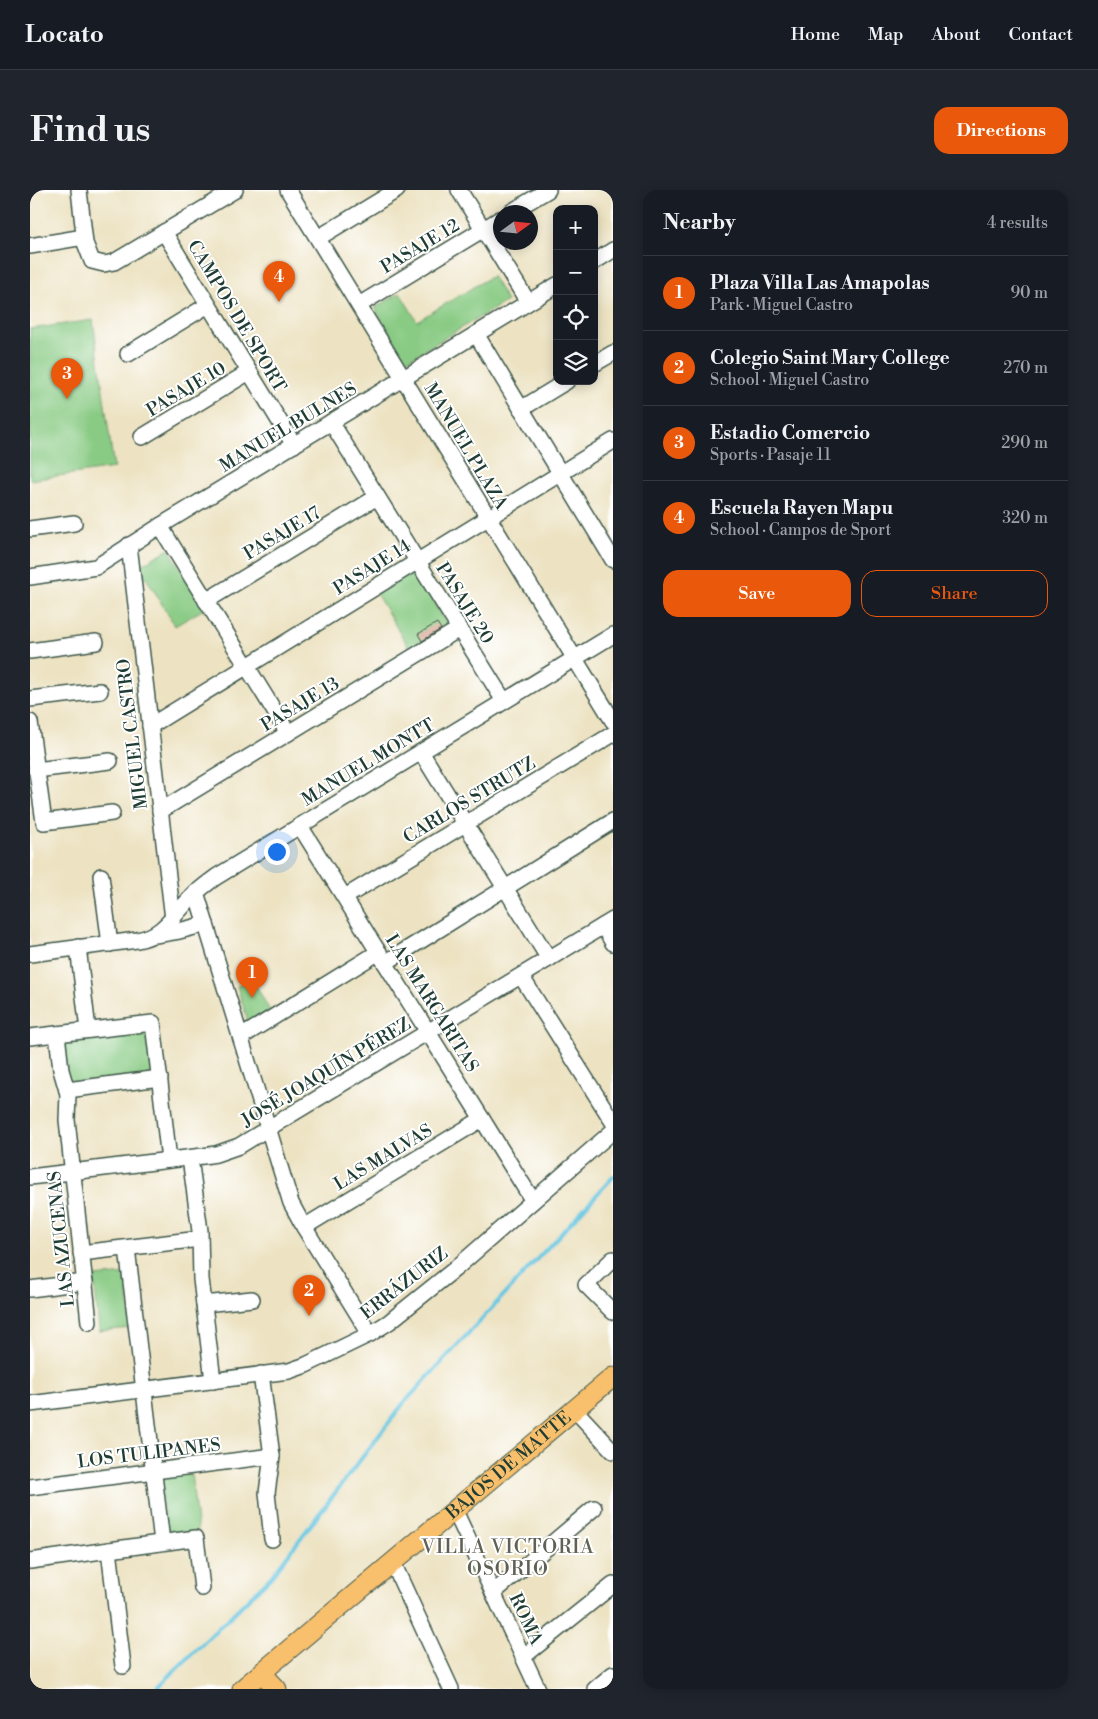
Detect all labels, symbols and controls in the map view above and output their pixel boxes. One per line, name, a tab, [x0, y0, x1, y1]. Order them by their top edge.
text: Locato	[25, 20, 104, 50]
text: Home	[791, 23, 840, 46]
text: Map	[868, 23, 904, 46]
text: About	[932, 23, 981, 46]
text: Contact	[1009, 23, 1073, 46]
button: Directions	[934, 107, 1068, 154]
text: Find us	[30, 109, 150, 152]
north arrow	[493, 205, 538, 250]
map controls	[553, 205, 598, 385]
button: +	[553, 205, 598, 250]
text: Nearby	[663, 210, 736, 236]
text: 4 results	[987, 213, 1048, 233]
street label: PASAJE 12	[377, 214, 464, 279]
street label: CAMPOS DE SPORT	[182, 236, 291, 397]
button: −	[553, 250, 598, 295]
pin: 4	[263, 261, 295, 302]
text: Plaza Villa Las Amapolas	[710, 271, 930, 295]
text: 1	[675, 283, 683, 303]
text: 90 m	[1010, 283, 1048, 303]
button: locate	[553, 295, 598, 340]
text: Park · Miguel Castro	[710, 295, 853, 315]
button: layers	[553, 340, 598, 385]
text: Colegio Saint Mary College	[710, 346, 950, 370]
street label: PASAJE 10	[142, 357, 230, 422]
pin: 3	[51, 358, 83, 399]
text: 2	[674, 358, 684, 378]
text: 270 m	[1003, 358, 1048, 378]
text: School · Miguel Castro	[710, 370, 869, 390]
street label: MANUEL BULNES	[215, 377, 361, 478]
street label: MANUEL PLAZA	[419, 378, 513, 515]
text: Estadio Comercio	[710, 421, 870, 445]
text: 3	[674, 433, 684, 453]
text: 290 m	[1001, 433, 1048, 453]
text: Sports · Pasaje 11	[710, 445, 831, 465]
text: Escuela Rayen Mapu	[710, 496, 893, 520]
street label: PASAJE 17	[240, 501, 325, 565]
text: 4	[674, 508, 684, 528]
text: 320 m	[1002, 508, 1048, 528]
text: School · Campos de Sport	[710, 520, 891, 540]
street label: PASAJE 14	[329, 534, 416, 600]
street label: PASAJE 20	[430, 558, 499, 648]
button: Save	[663, 570, 851, 617]
button: Share	[861, 570, 1048, 617]
street label: MIGUEL CASTRO	[112, 657, 153, 811]
street label: PASAJE 13	[257, 672, 344, 737]
street label: MANUEL MONTT	[297, 713, 439, 811]
street label: CARLOS STRUTZ	[399, 752, 540, 849]
your location	[264, 839, 290, 865]
street label: LAS MARGARITAS	[380, 930, 483, 1077]
pin: 1	[236, 957, 268, 998]
street label: JOSÉ JOAQUÍN PÉREZ	[236, 1013, 415, 1133]
street label: LAS MALVAS	[330, 1119, 437, 1196]
street label: LAS AZUCENAS	[43, 1170, 80, 1308]
street label: ERRÁZURIZ	[356, 1242, 453, 1325]
pin: 2	[293, 1275, 325, 1316]
street label: BAJOS DE MATTE	[441, 1406, 576, 1525]
street label: LOS TULIPANES	[76, 1433, 222, 1474]
district label: VILLA VICTORIA OSORIO	[421, 1535, 595, 1581]
street label: ROMA	[504, 1590, 548, 1649]

